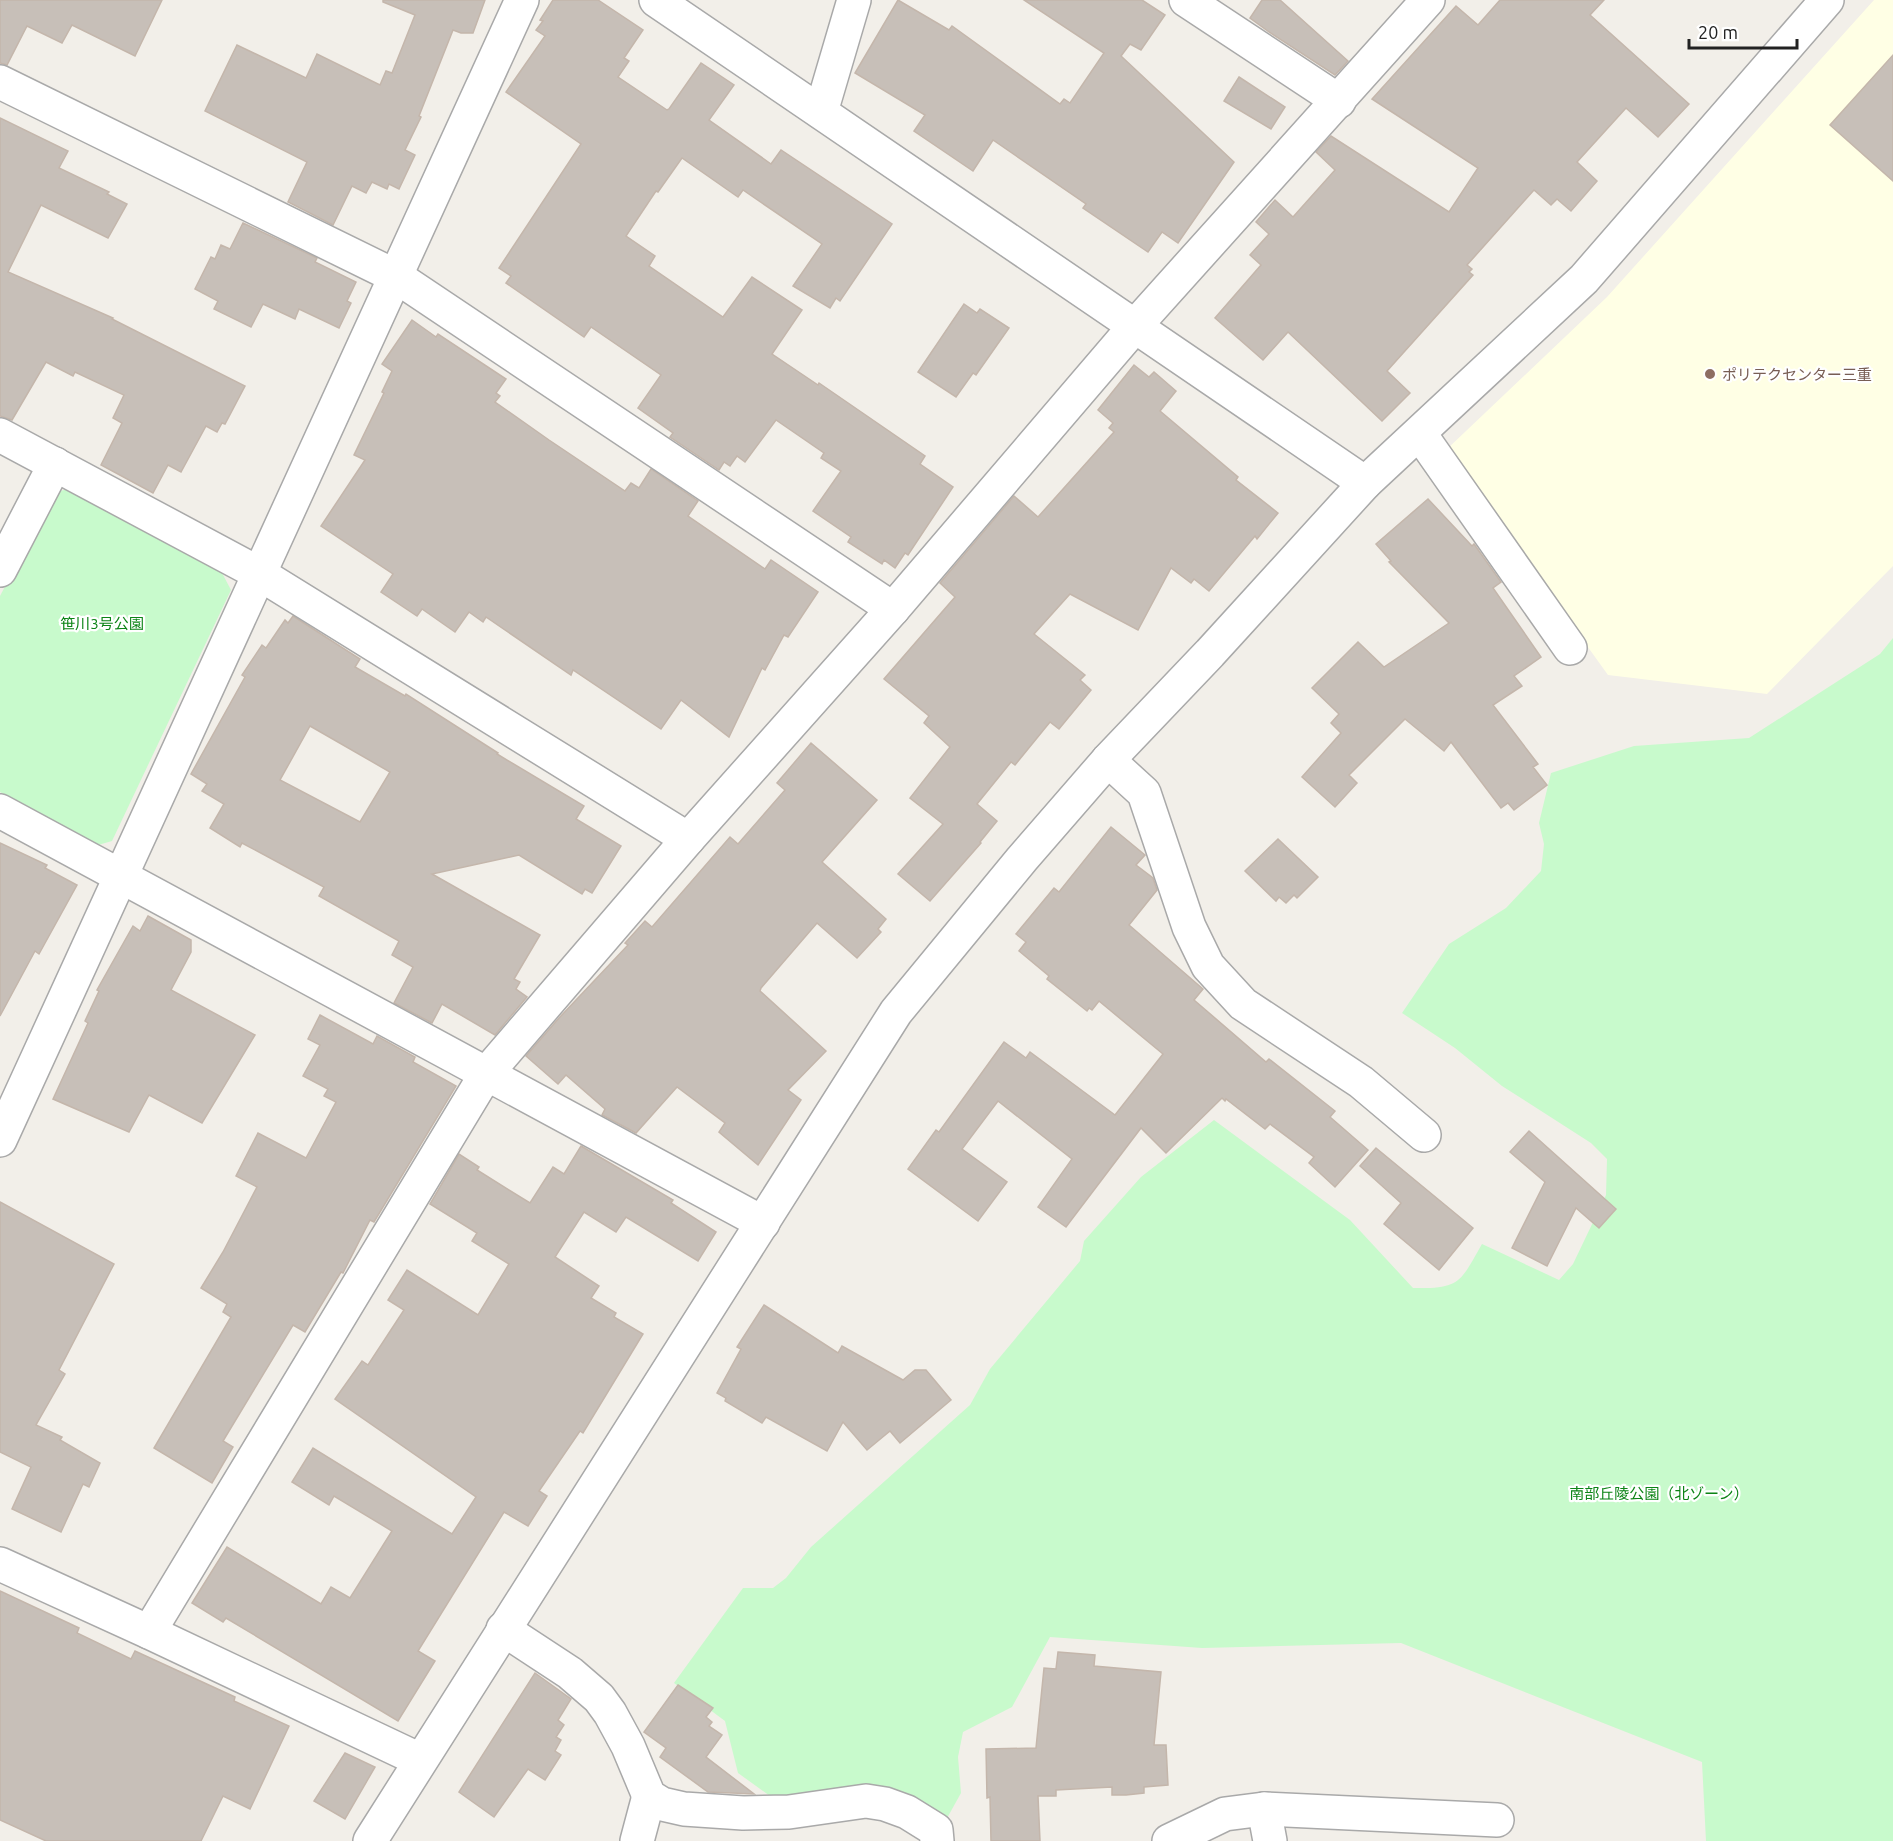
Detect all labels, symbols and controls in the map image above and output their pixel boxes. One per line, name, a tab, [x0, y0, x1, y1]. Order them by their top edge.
scale bar	[1689, 12, 1797, 50]
text: 20 m	[1698, 22, 1738, 42]
place label: ポリテクセンター三重	[1722, 366, 1872, 383]
marker: ポリテクセンター三重	[1703, 367, 1717, 381]
park label: 笹川3号公園	[60, 615, 144, 632]
park label: 南部丘陵公園（北ゾーン）	[1569, 1485, 1749, 1502]

